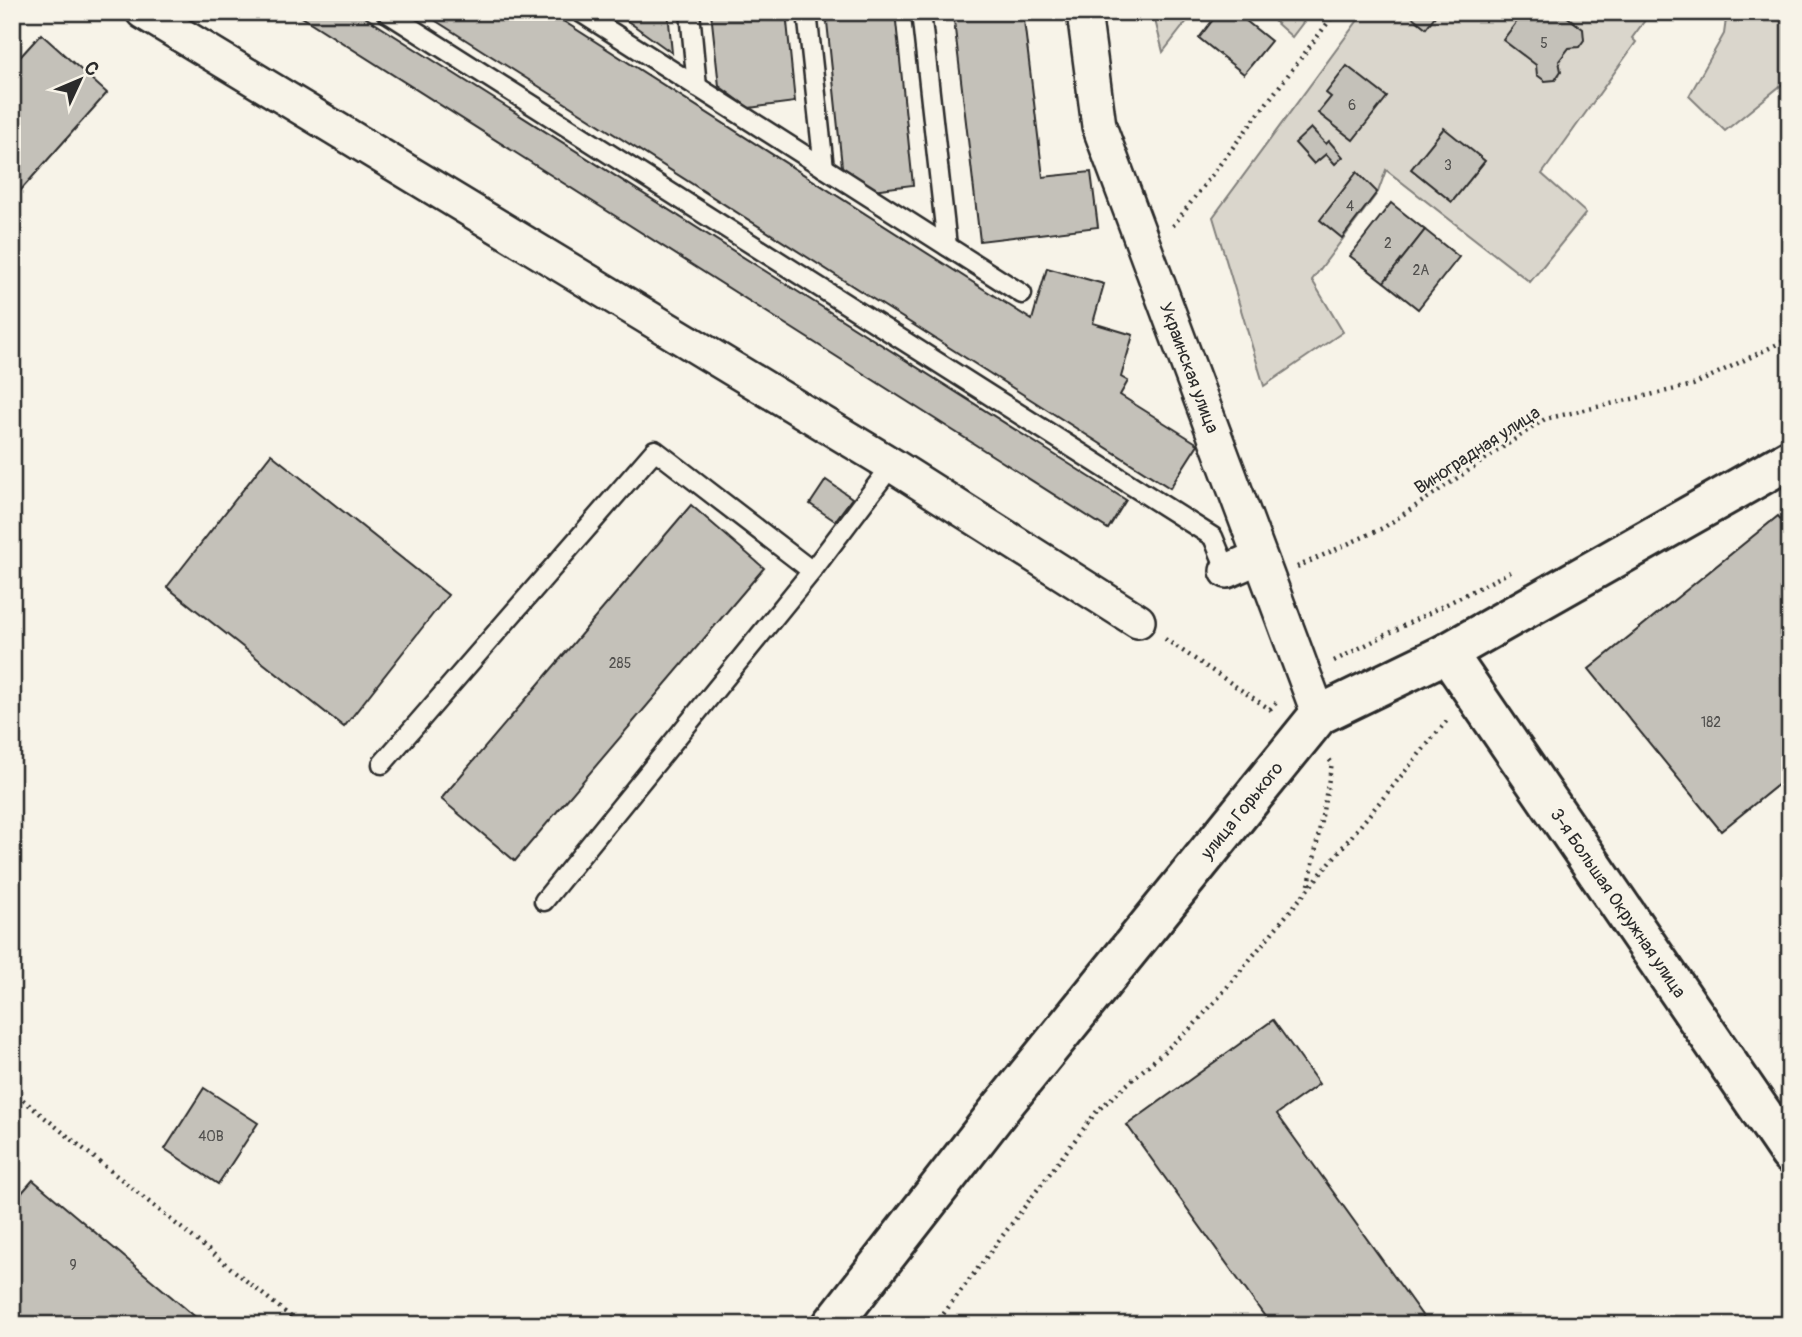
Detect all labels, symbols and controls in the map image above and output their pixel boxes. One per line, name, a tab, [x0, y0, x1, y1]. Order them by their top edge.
house number: 5	[1540, 35, 1548, 52]
north arrow	[46, 46, 116, 116]
text: С	[79, 56, 104, 82]
house number: 6	[1348, 97, 1356, 114]
house number: 3	[1444, 157, 1452, 174]
house number: 4	[1346, 198, 1354, 215]
house number: 2	[1384, 235, 1392, 252]
house number: 2А	[1413, 262, 1429, 279]
street label: Украинская улица	[1154, 299, 1224, 437]
street label: Виноградная улица	[1410, 401, 1544, 500]
house number: 285	[609, 655, 631, 672]
house number: 182	[1701, 714, 1721, 731]
street label: улица Горького	[1195, 757, 1289, 865]
street label: 3-я Большая Окружная улица	[1545, 804, 1691, 1003]
house number: 40В	[198, 1128, 224, 1145]
house number: 9	[69, 1257, 77, 1274]

